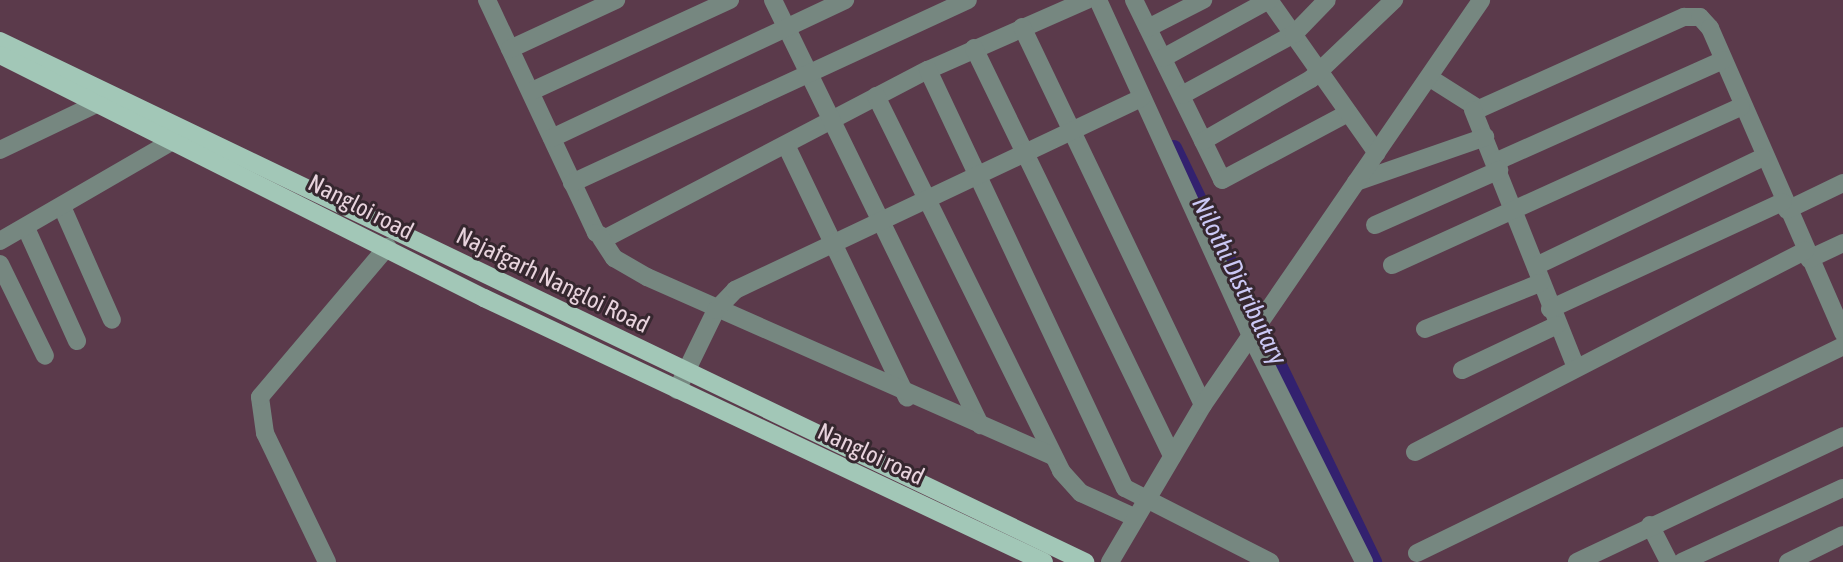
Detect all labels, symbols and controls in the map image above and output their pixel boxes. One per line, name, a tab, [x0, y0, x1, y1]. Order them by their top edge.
street label: Nangloi road	[304, 168, 418, 246]
water label: Nilothi Distributary	[1185, 192, 1293, 370]
street label: Najafgarh Nangloi Road	[452, 221, 654, 339]
street label: Nangloi road	[813, 417, 929, 491]

